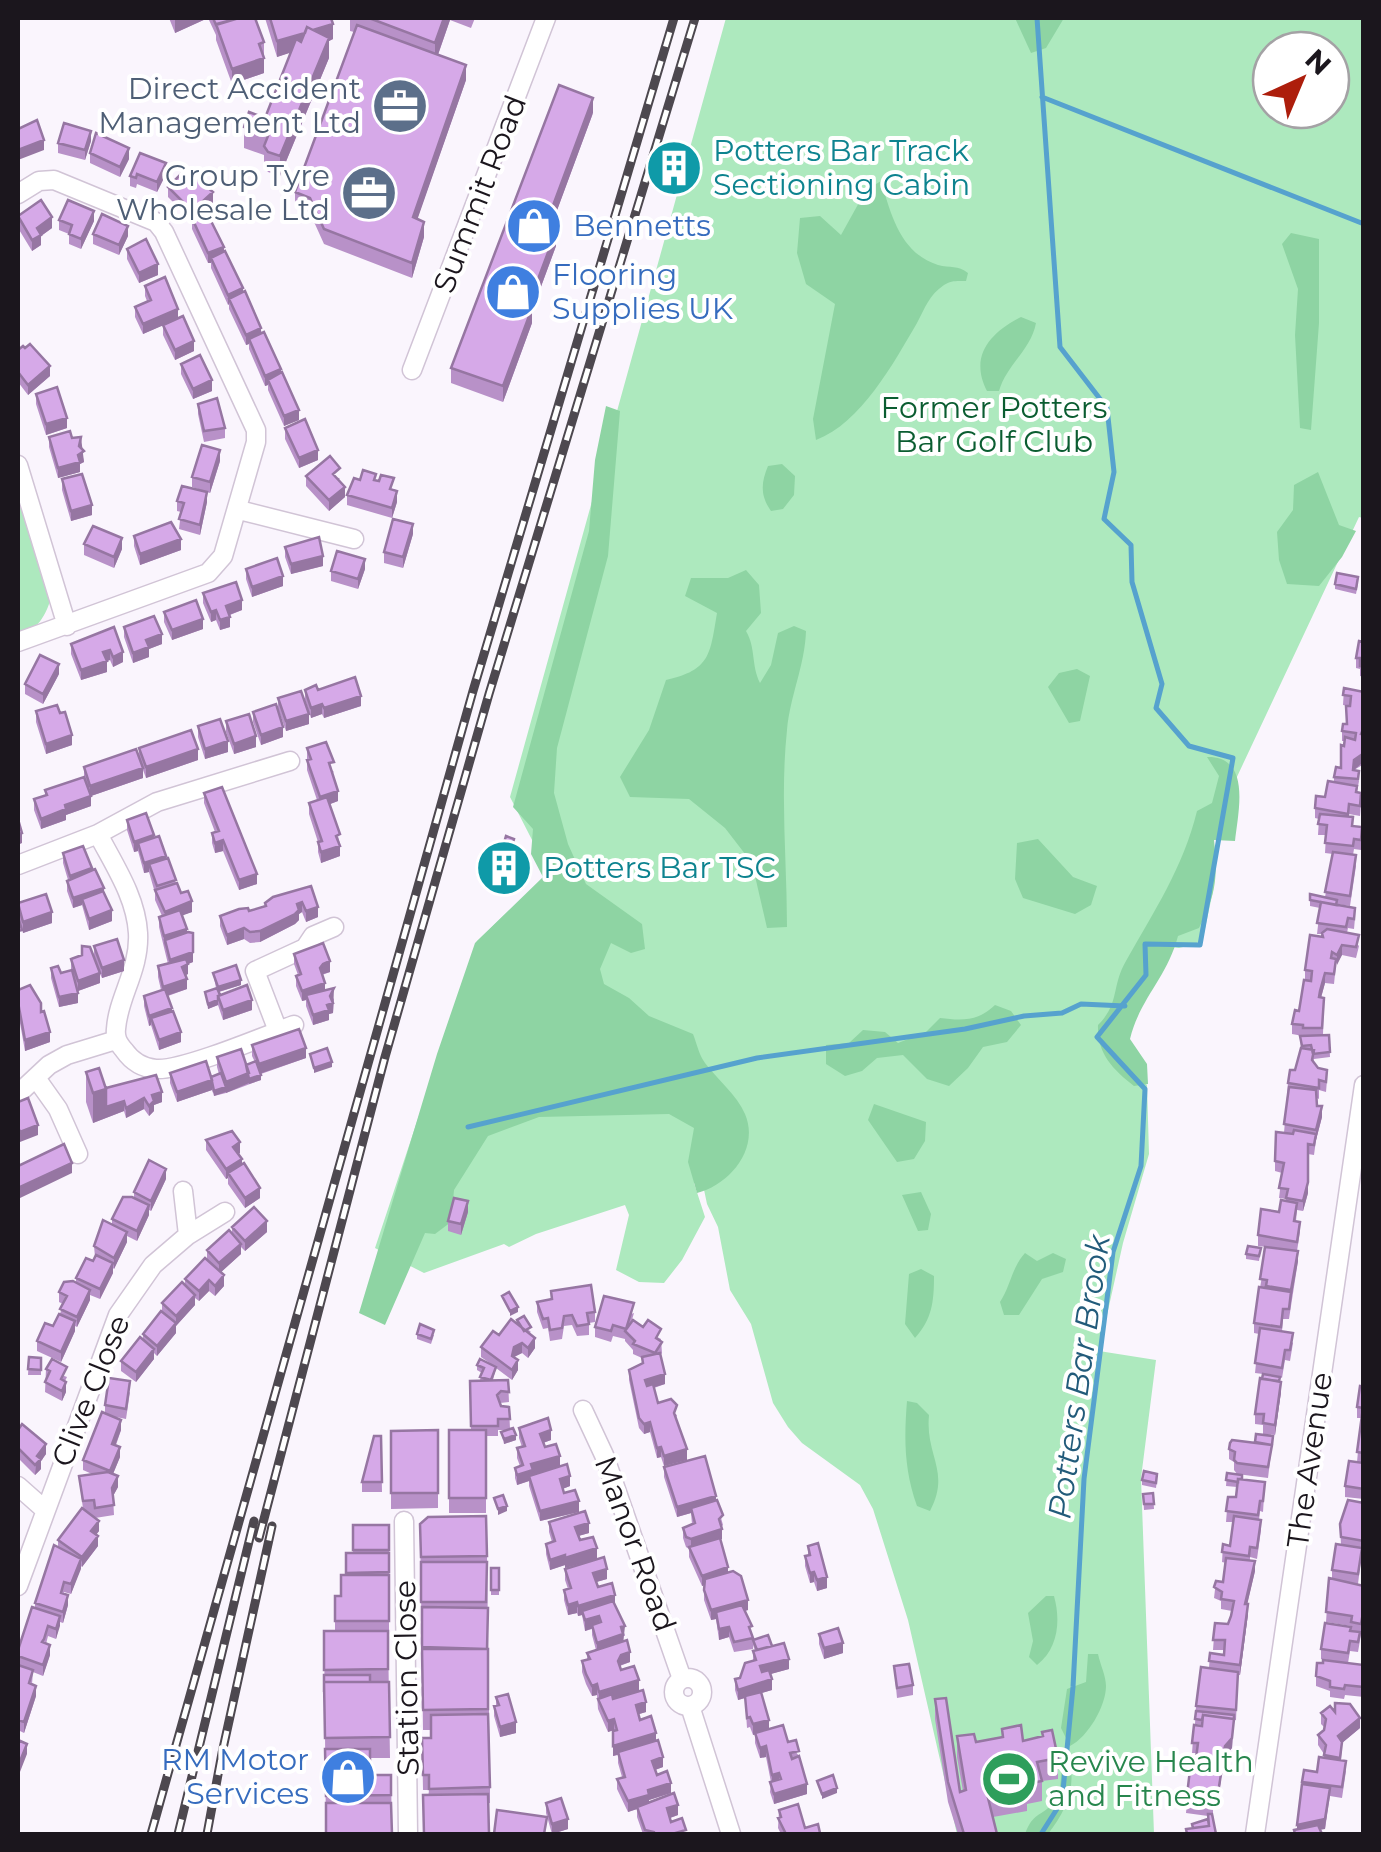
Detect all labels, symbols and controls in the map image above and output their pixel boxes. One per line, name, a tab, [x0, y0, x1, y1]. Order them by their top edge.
north arrow	[1251, 30, 1351, 130]
text: N	[1298, 42, 1338, 82]
place label: Direct Accident Management Ltd	[98, 70, 361, 141]
office icon: Direct Accident Management Ltd	[370, 76, 430, 136]
street label: Summit Road	[425, 90, 534, 298]
place label: Potters Bar Track Sectioning Cabin	[713, 132, 970, 203]
building icon: Potters Bar Track Sectioning Cabin	[644, 138, 704, 198]
place label: Group Tyre Wholesale Ltd	[116, 157, 330, 228]
office icon: Group Tyre Wholesale Ltd	[339, 163, 399, 223]
shop icon: Bennetts	[504, 196, 564, 256]
place label: Bennetts	[573, 207, 711, 244]
place label: Flooring Supplies UK	[552, 256, 734, 327]
shop icon: Flooring Supplies UK	[483, 262, 543, 322]
park label: Former Potters Bar Golf Club	[881, 389, 1107, 460]
building icon: Potters Bar TSC	[474, 838, 534, 898]
place label: Potters Bar TSC	[543, 849, 776, 886]
water label: Potters Bar Brook	[1039, 1230, 1118, 1521]
street label: Clive Close	[43, 1310, 138, 1472]
street label: The Avenue	[1279, 1370, 1340, 1550]
street label: Manor Road	[587, 1451, 684, 1637]
street label: Station Close	[386, 1580, 427, 1776]
place label: RM Motor Services	[161, 1741, 309, 1812]
place label: Revive Health and Fitness	[1048, 1743, 1254, 1814]
shop icon: RM Motor Services	[318, 1747, 378, 1807]
sports icon: Revive Health and Fitness	[979, 1749, 1039, 1809]

